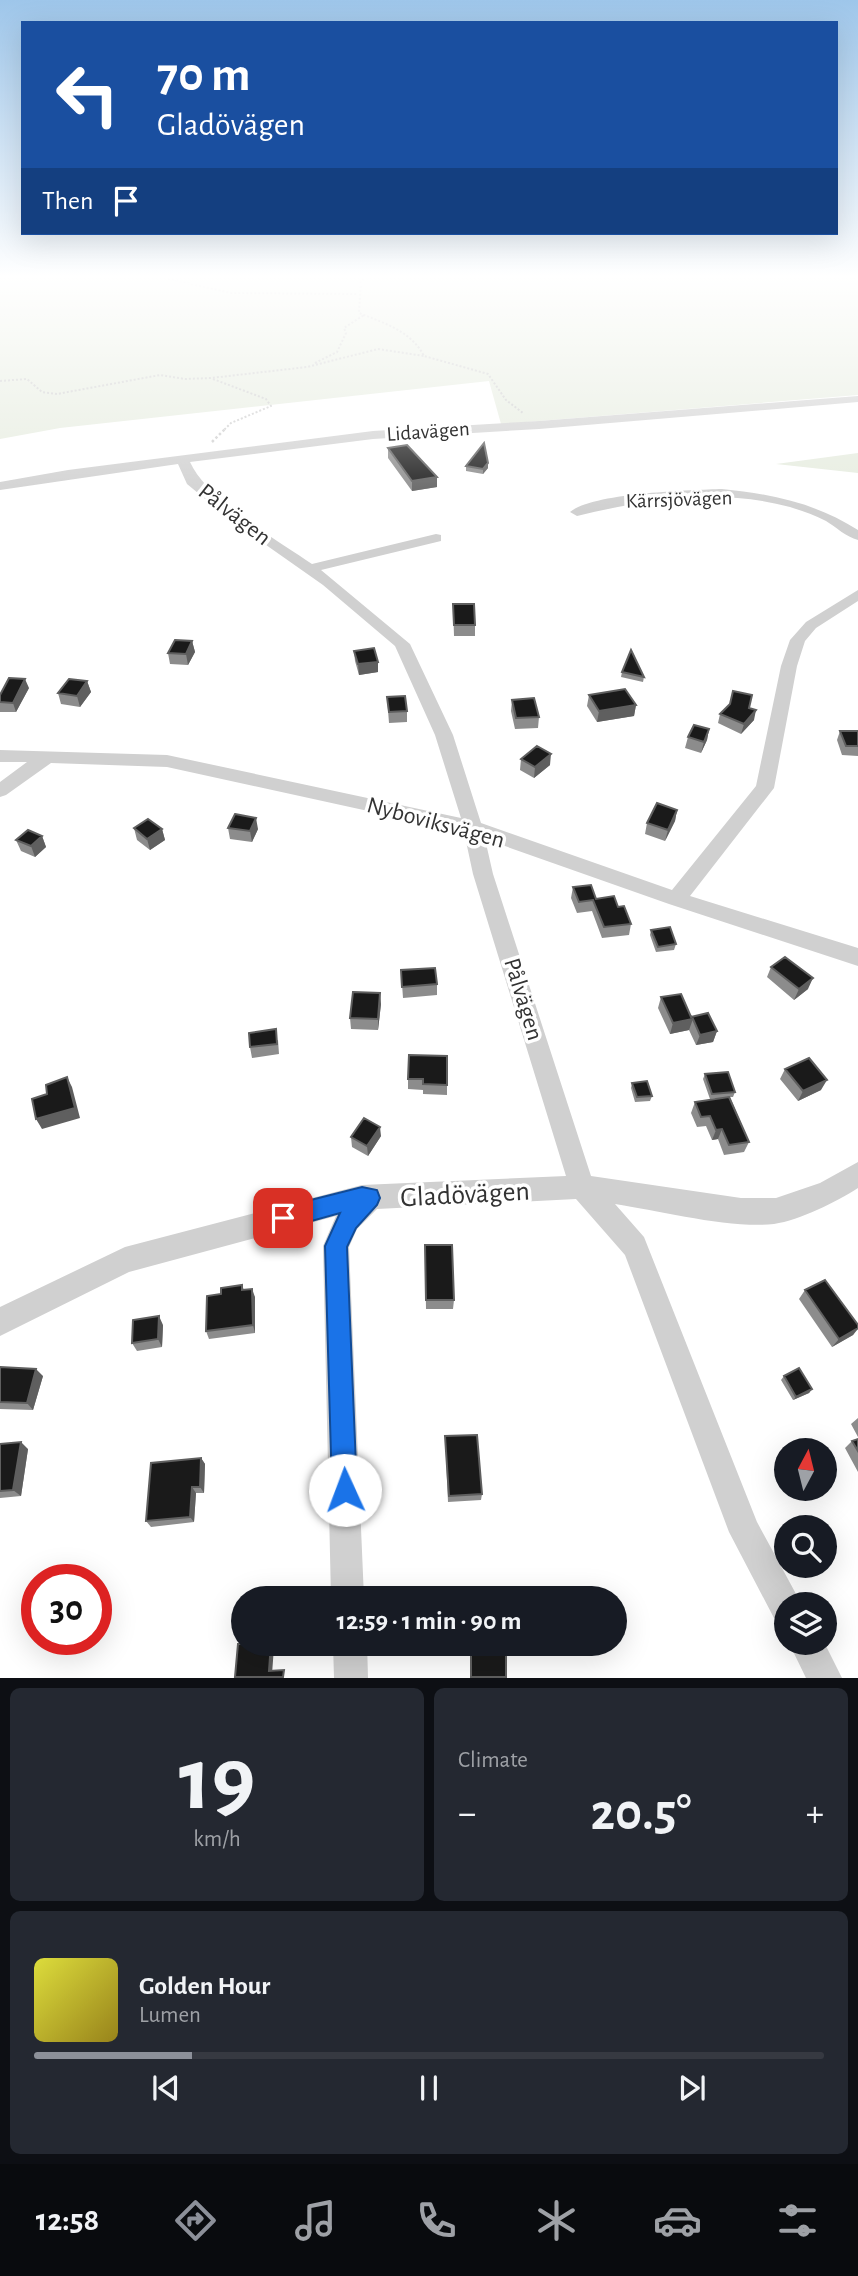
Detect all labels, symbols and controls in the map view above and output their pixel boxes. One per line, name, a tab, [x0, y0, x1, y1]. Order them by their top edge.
icon: left	[42, 49, 133, 140]
text: 70 m	[157, 51, 251, 100]
text: Gladövägen	[157, 109, 305, 141]
icon: arrive	[107, 182, 145, 220]
text: Then	[42, 188, 93, 214]
street label: Lidavägen	[386, 418, 470, 445]
street label: Pålvägen	[194, 479, 275, 550]
street label: Kärrsjövägen	[625, 487, 733, 512]
street label: Nyboviksvägen	[364, 793, 507, 853]
street label: Pålvägen	[499, 955, 547, 1043]
street label: Gladövägen	[400, 1178, 531, 1212]
pin	[253, 1188, 313, 1248]
icon: arrive	[264, 1199, 302, 1237]
north arrow	[774, 1438, 836, 1502]
map controls	[774, 1438, 837, 1655]
position arrow	[308, 1453, 382, 1527]
button: search	[774, 1515, 837, 1578]
speed limit sign: 30	[21, 1564, 112, 1655]
button: layers	[774, 1592, 837, 1655]
text: 12:59 · 1 min · 90 m	[337, 1608, 521, 1634]
text: 19	[179, 1735, 255, 1826]
text: Climate	[458, 1749, 528, 1772]
text: 20.5°	[590, 1787, 692, 1839]
text: −	[458, 1795, 476, 1833]
text: +	[806, 1795, 824, 1833]
text: km/h	[193, 1828, 241, 1851]
text: Golden Hour	[139, 1973, 270, 1999]
text: Lumen	[139, 2004, 201, 2027]
icon: previous	[147, 2069, 185, 2107]
icon: pause	[410, 2069, 448, 2107]
icon: next	[673, 2069, 711, 2107]
icon: directions	[171, 2196, 220, 2245]
icon: music	[291, 2196, 340, 2245]
icon: phone	[412, 2196, 461, 2245]
icon: climate	[532, 2196, 581, 2245]
icon: car	[653, 2196, 702, 2245]
icon: filters	[773, 2196, 822, 2245]
text: 12:58	[36, 2204, 99, 2236]

